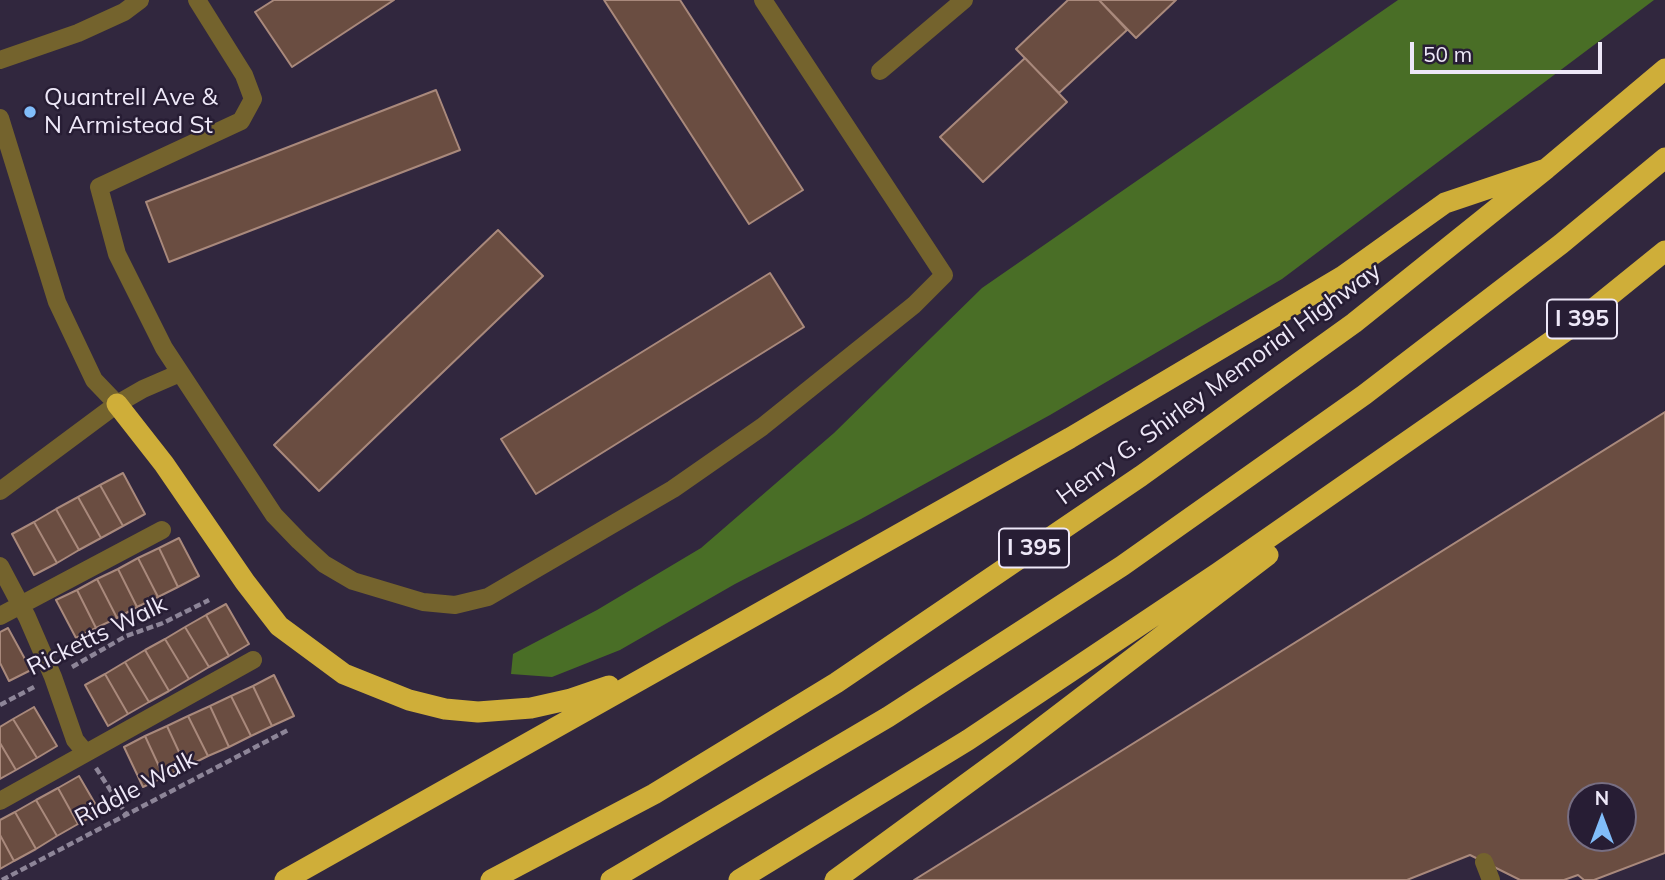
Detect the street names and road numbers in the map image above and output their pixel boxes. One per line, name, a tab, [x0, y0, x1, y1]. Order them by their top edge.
street label: Henry G. Shirley Memorial Highway	[1051, 257, 1387, 511]
road number: I 395	[1547, 300, 1617, 338]
road number: I 395	[999, 528, 1069, 568]
street label: Ricketts Walk	[22, 590, 172, 682]
street label: Riddle Walk	[70, 745, 202, 833]

